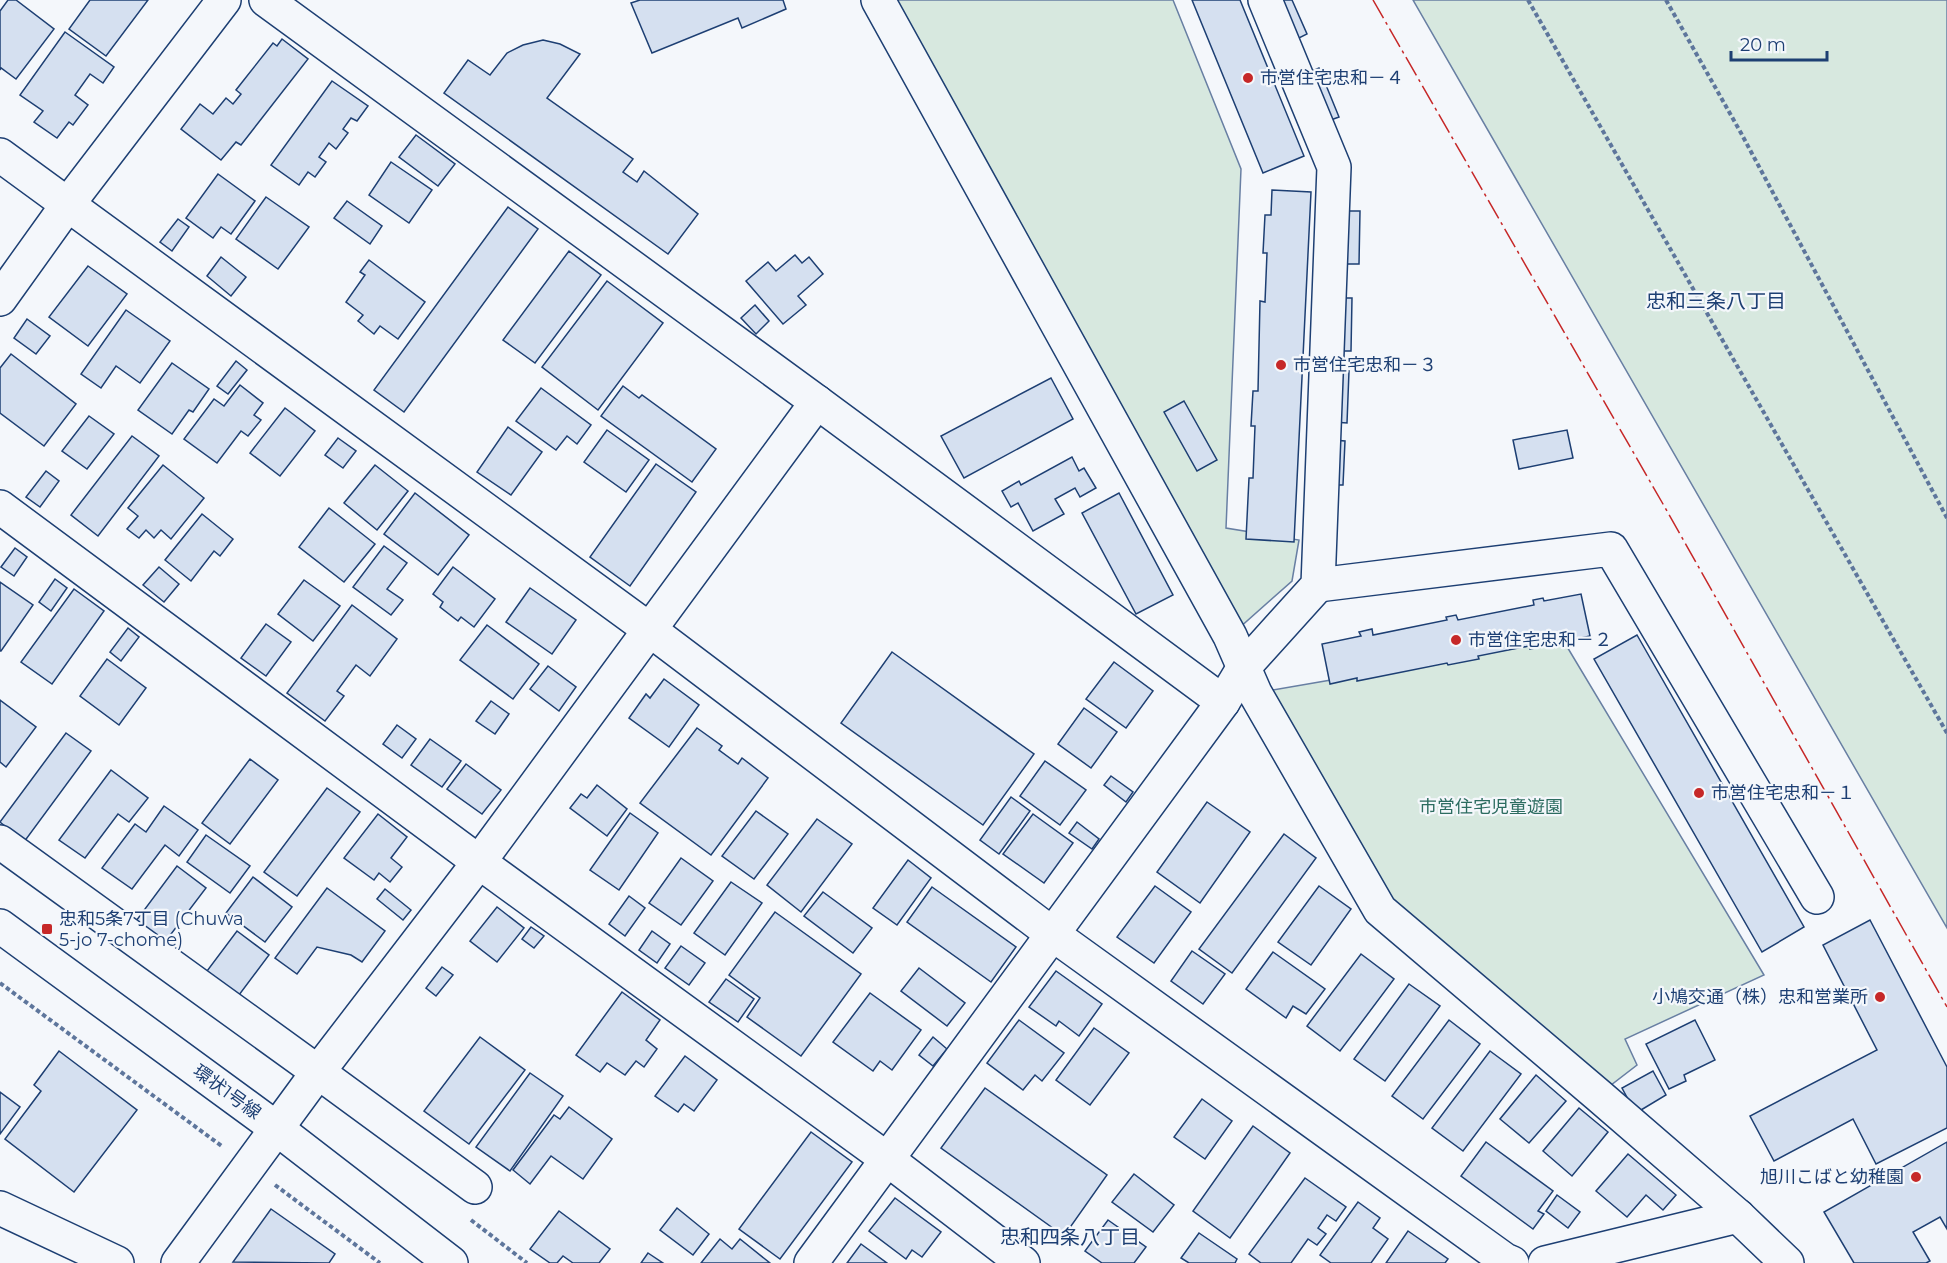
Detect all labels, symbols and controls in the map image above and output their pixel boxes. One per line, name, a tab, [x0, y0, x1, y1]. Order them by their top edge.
scale bar	[1731, 24, 1827, 62]
text: 20 m	[1740, 34, 1786, 56]
place label: 市営住宅忠和－４	[1260, 67, 1404, 89]
marker: 市営住宅忠和－４	[1241, 71, 1255, 85]
district label: 忠和三条八丁目	[1646, 289, 1786, 313]
place label: 市営住宅忠和－３	[1293, 354, 1437, 376]
marker: 市営住宅忠和－３	[1274, 358, 1288, 372]
place label: 市営住宅忠和－２	[1468, 629, 1612, 651]
marker: 市営住宅忠和－２	[1449, 633, 1463, 647]
place label: 市営住宅忠和－１	[1711, 782, 1855, 804]
marker: 市営住宅忠和－１	[1692, 786, 1706, 800]
park label: 市営住宅児童遊園	[1419, 796, 1563, 818]
place label: 忠和5条7丁目 (Chuwa 5-jo 7-chome)	[59, 908, 244, 951]
marker: 忠和5条7丁目 (Chuwa 5-jo 7-chome)	[40, 922, 54, 936]
place label: 小鳩交通（株）忠和営業所	[1652, 986, 1868, 1008]
marker: 小鳩交通（株）忠和営業所	[1873, 990, 1887, 1004]
street label: 環状1号線	[189, 1060, 265, 1124]
place label: 旭川こばと幼稚園	[1760, 1166, 1904, 1188]
marker: 旭川こばと幼稚園	[1909, 1170, 1923, 1184]
district label: 忠和四条八丁目	[1000, 1225, 1140, 1249]

